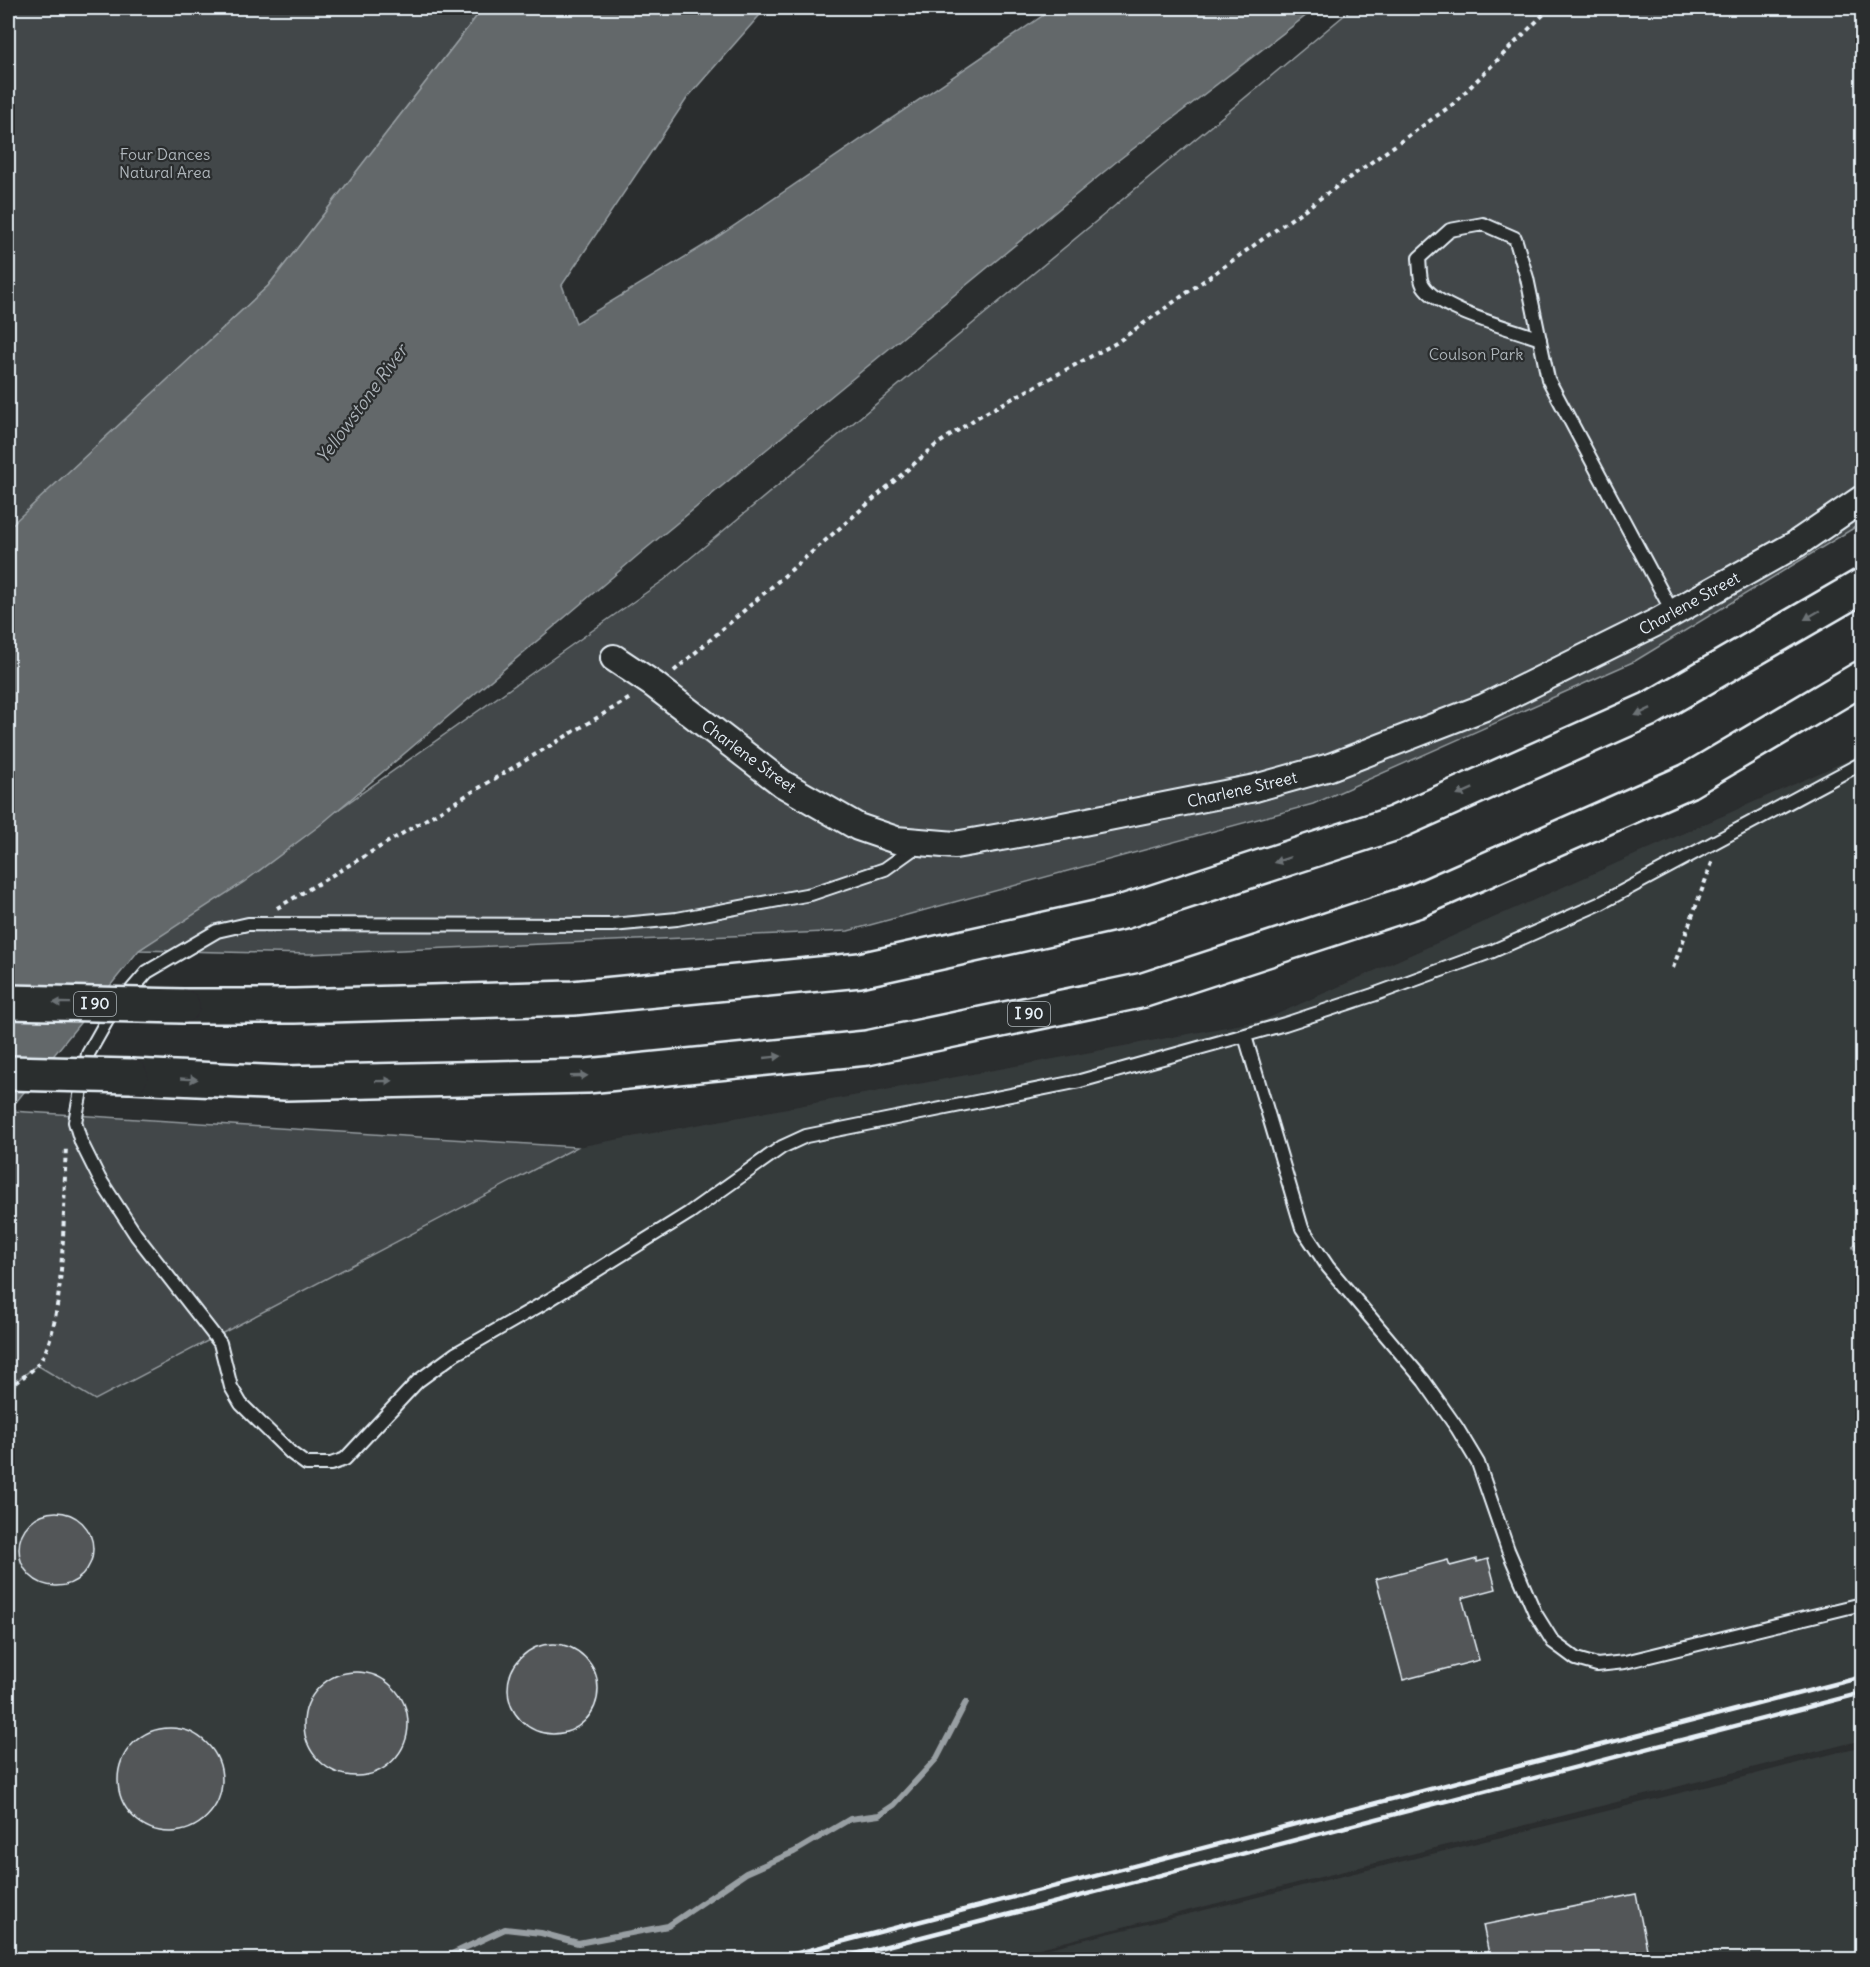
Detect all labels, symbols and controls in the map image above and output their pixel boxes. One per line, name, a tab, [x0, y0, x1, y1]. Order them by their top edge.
park label: Four Dances Natural Area	[119, 144, 211, 182]
water label: Yellowstone River	[311, 338, 414, 467]
park label: Coulson Park	[1429, 344, 1523, 364]
street label: Charlene Street	[1635, 567, 1743, 639]
one-way arrow	[1804, 610, 1820, 621]
one-way arrow	[1634, 708, 1651, 717]
street label: Charlene Street	[698, 715, 801, 797]
street label: Charlene Street	[1185, 767, 1299, 811]
one-way arrow	[1456, 788, 1474, 798]
one-way arrow	[1273, 856, 1291, 865]
road number: I 90	[74, 992, 116, 1016]
one-way arrow	[52, 999, 71, 1008]
road number: I 90	[1008, 1002, 1050, 1026]
one-way arrow	[764, 1052, 783, 1062]
one-way arrow	[569, 1072, 588, 1081]
one-way arrow	[180, 1074, 199, 1083]
one-way arrow	[374, 1076, 393, 1086]

